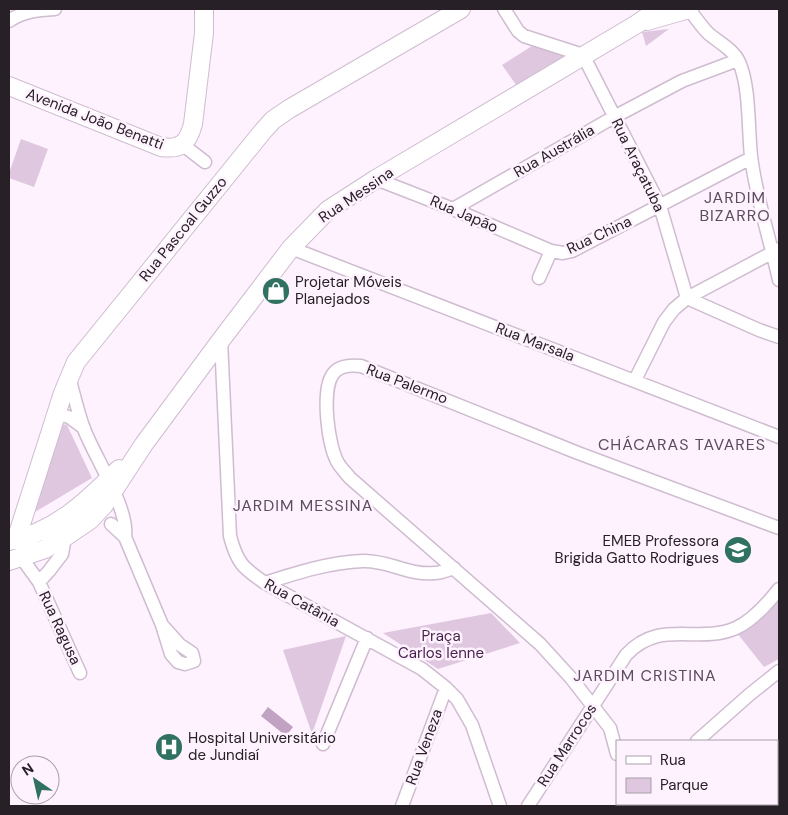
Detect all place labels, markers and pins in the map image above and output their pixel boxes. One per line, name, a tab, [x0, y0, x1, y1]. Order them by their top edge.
place label: Projetar Móveis Planejados	[295, 272, 402, 309]
shop icon: Projetar Móveis Planejados	[261, 276, 291, 306]
place label: EMEB Professora Brigida Gatto Rodrigues	[555, 531, 719, 568]
school or university icon: EMEB Professora Brigida Gatto Rodrigues	[723, 535, 753, 565]
place label: Hospital Universitário de Jundiaí	[188, 728, 336, 765]
hospital icon: Hospital Universitário de Jundiaí	[154, 732, 184, 762]

